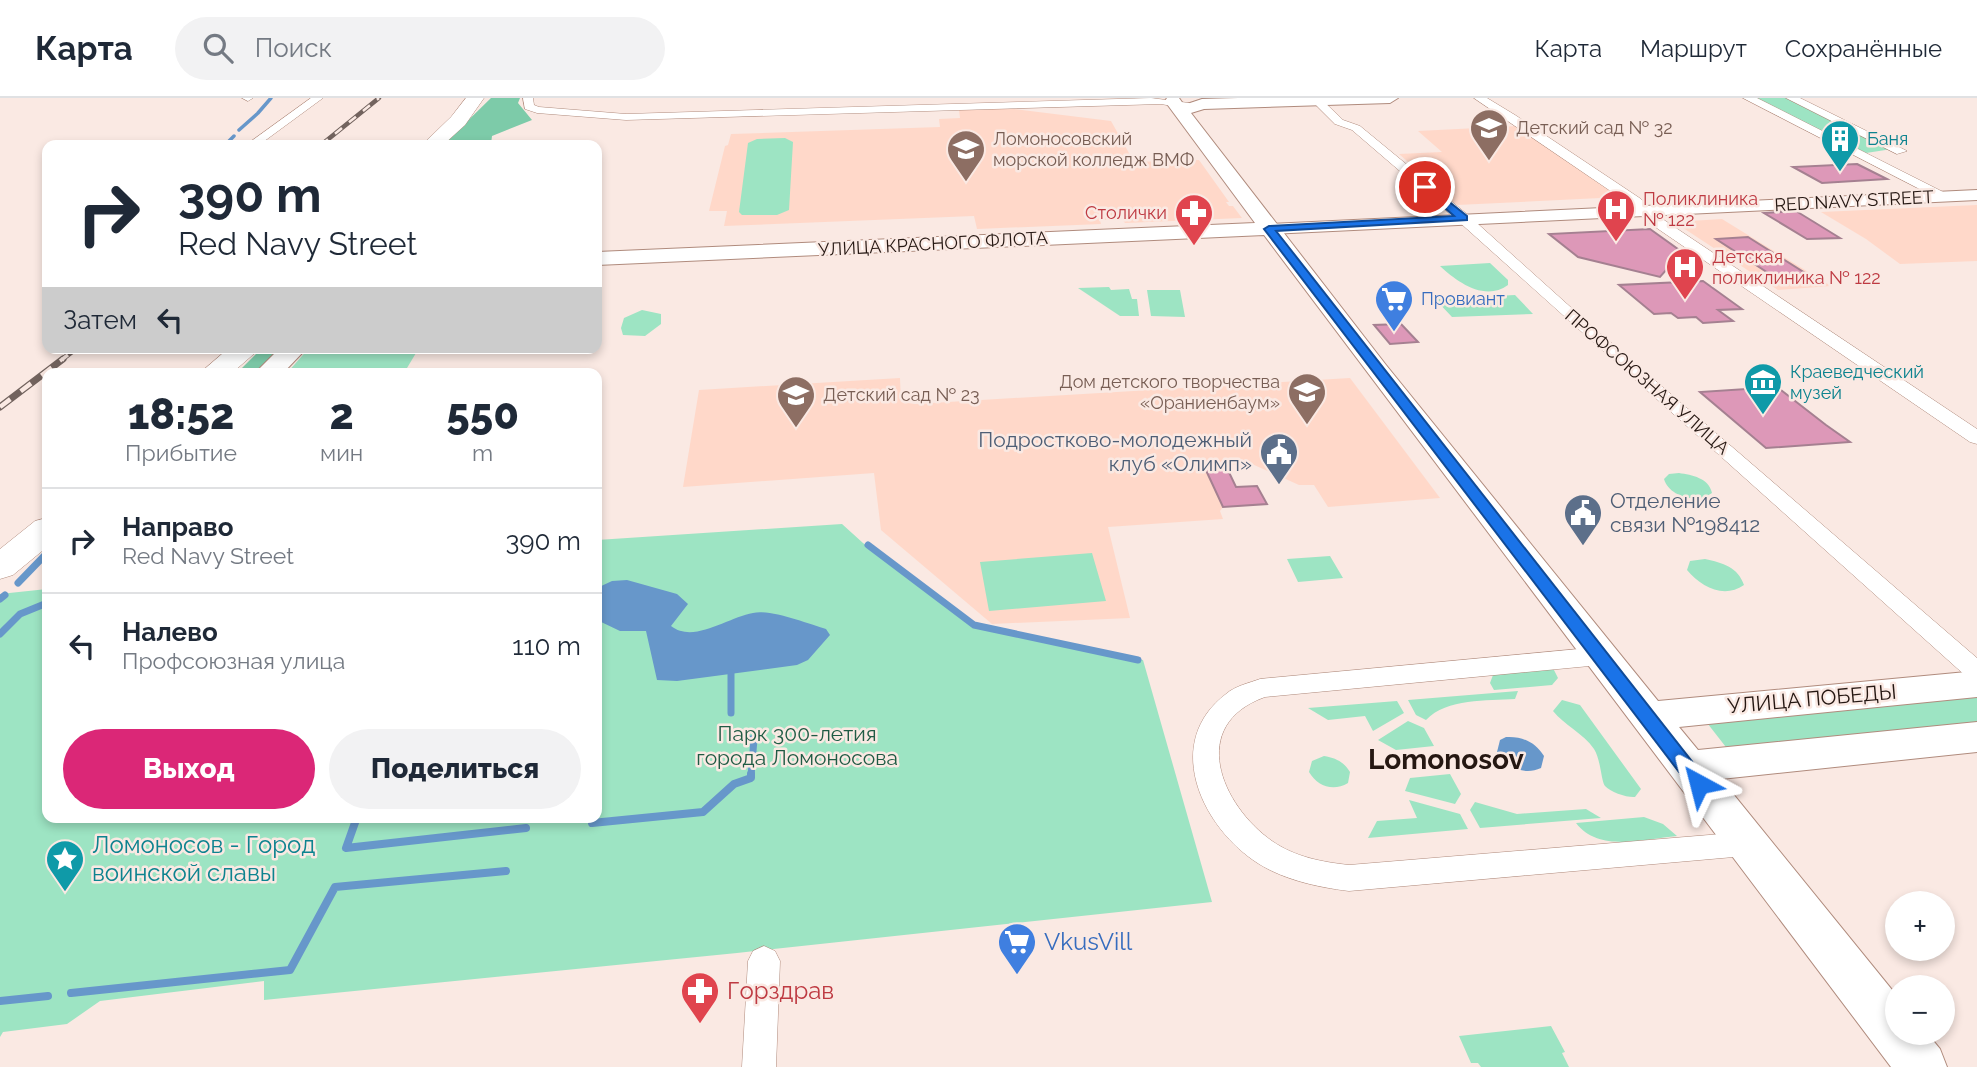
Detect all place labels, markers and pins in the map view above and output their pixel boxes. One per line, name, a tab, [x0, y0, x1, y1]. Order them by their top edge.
school or university icon: Детский сад № 32	[1468, 107, 1510, 162]
place label: Детский сад № 32	[1516, 117, 1673, 138]
building icon: Баня	[1819, 118, 1861, 173]
school or university icon: Ломоносовский морской колледж ВМФ	[945, 128, 987, 183]
place label: Ломоносовский морской колледж ВМФ	[993, 128, 1194, 170]
place label: Баня	[1867, 128, 1908, 149]
pin	[1395, 157, 1455, 217]
hospital icon: Поликлиника № 122	[1595, 188, 1637, 243]
place label: Поликлиника № 122	[1643, 188, 1758, 230]
pharmacy icon: Столички	[1173, 192, 1215, 247]
place label: Столички	[1085, 202, 1167, 223]
hospital icon: Детская поликлиника № 122	[1664, 246, 1706, 301]
place label: Детская поликлиника № 122	[1712, 246, 1881, 288]
supermarket icon: Провиант	[1373, 278, 1415, 333]
place label: Провиант	[1421, 288, 1505, 309]
museum icon: Краеведческий музей	[1742, 361, 1784, 416]
place label: Краеведческий музей	[1790, 361, 1924, 403]
place label: Дом детского творчества «Ораниенбаум»	[1059, 371, 1280, 413]
school or university icon: Дом детского творчества «Ораниенбаум»	[1286, 371, 1328, 426]
school or university icon: Детский сад № 23	[775, 374, 817, 429]
place label: Детский сад № 23	[823, 384, 980, 405]
place label: Подростково-молодежный клуб «Олимп»	[978, 427, 1252, 476]
public building icon: Подростково-молодежный клуб «Олимп»	[1258, 431, 1300, 486]
place label: Отделение связи №198412	[1610, 488, 1760, 537]
public building icon: Отделение связи №198412	[1562, 492, 1604, 547]
place label: Ломоносов - Город воинской славы	[92, 830, 315, 887]
place icon: Ломоносов - Город воинской славы	[44, 838, 86, 893]
supermarket icon: VkusVill	[996, 921, 1038, 976]
place label: VkusVill	[1044, 927, 1133, 956]
pharmacy icon: Горздрав	[679, 970, 721, 1025]
place label: Горздрав	[727, 976, 834, 1005]

